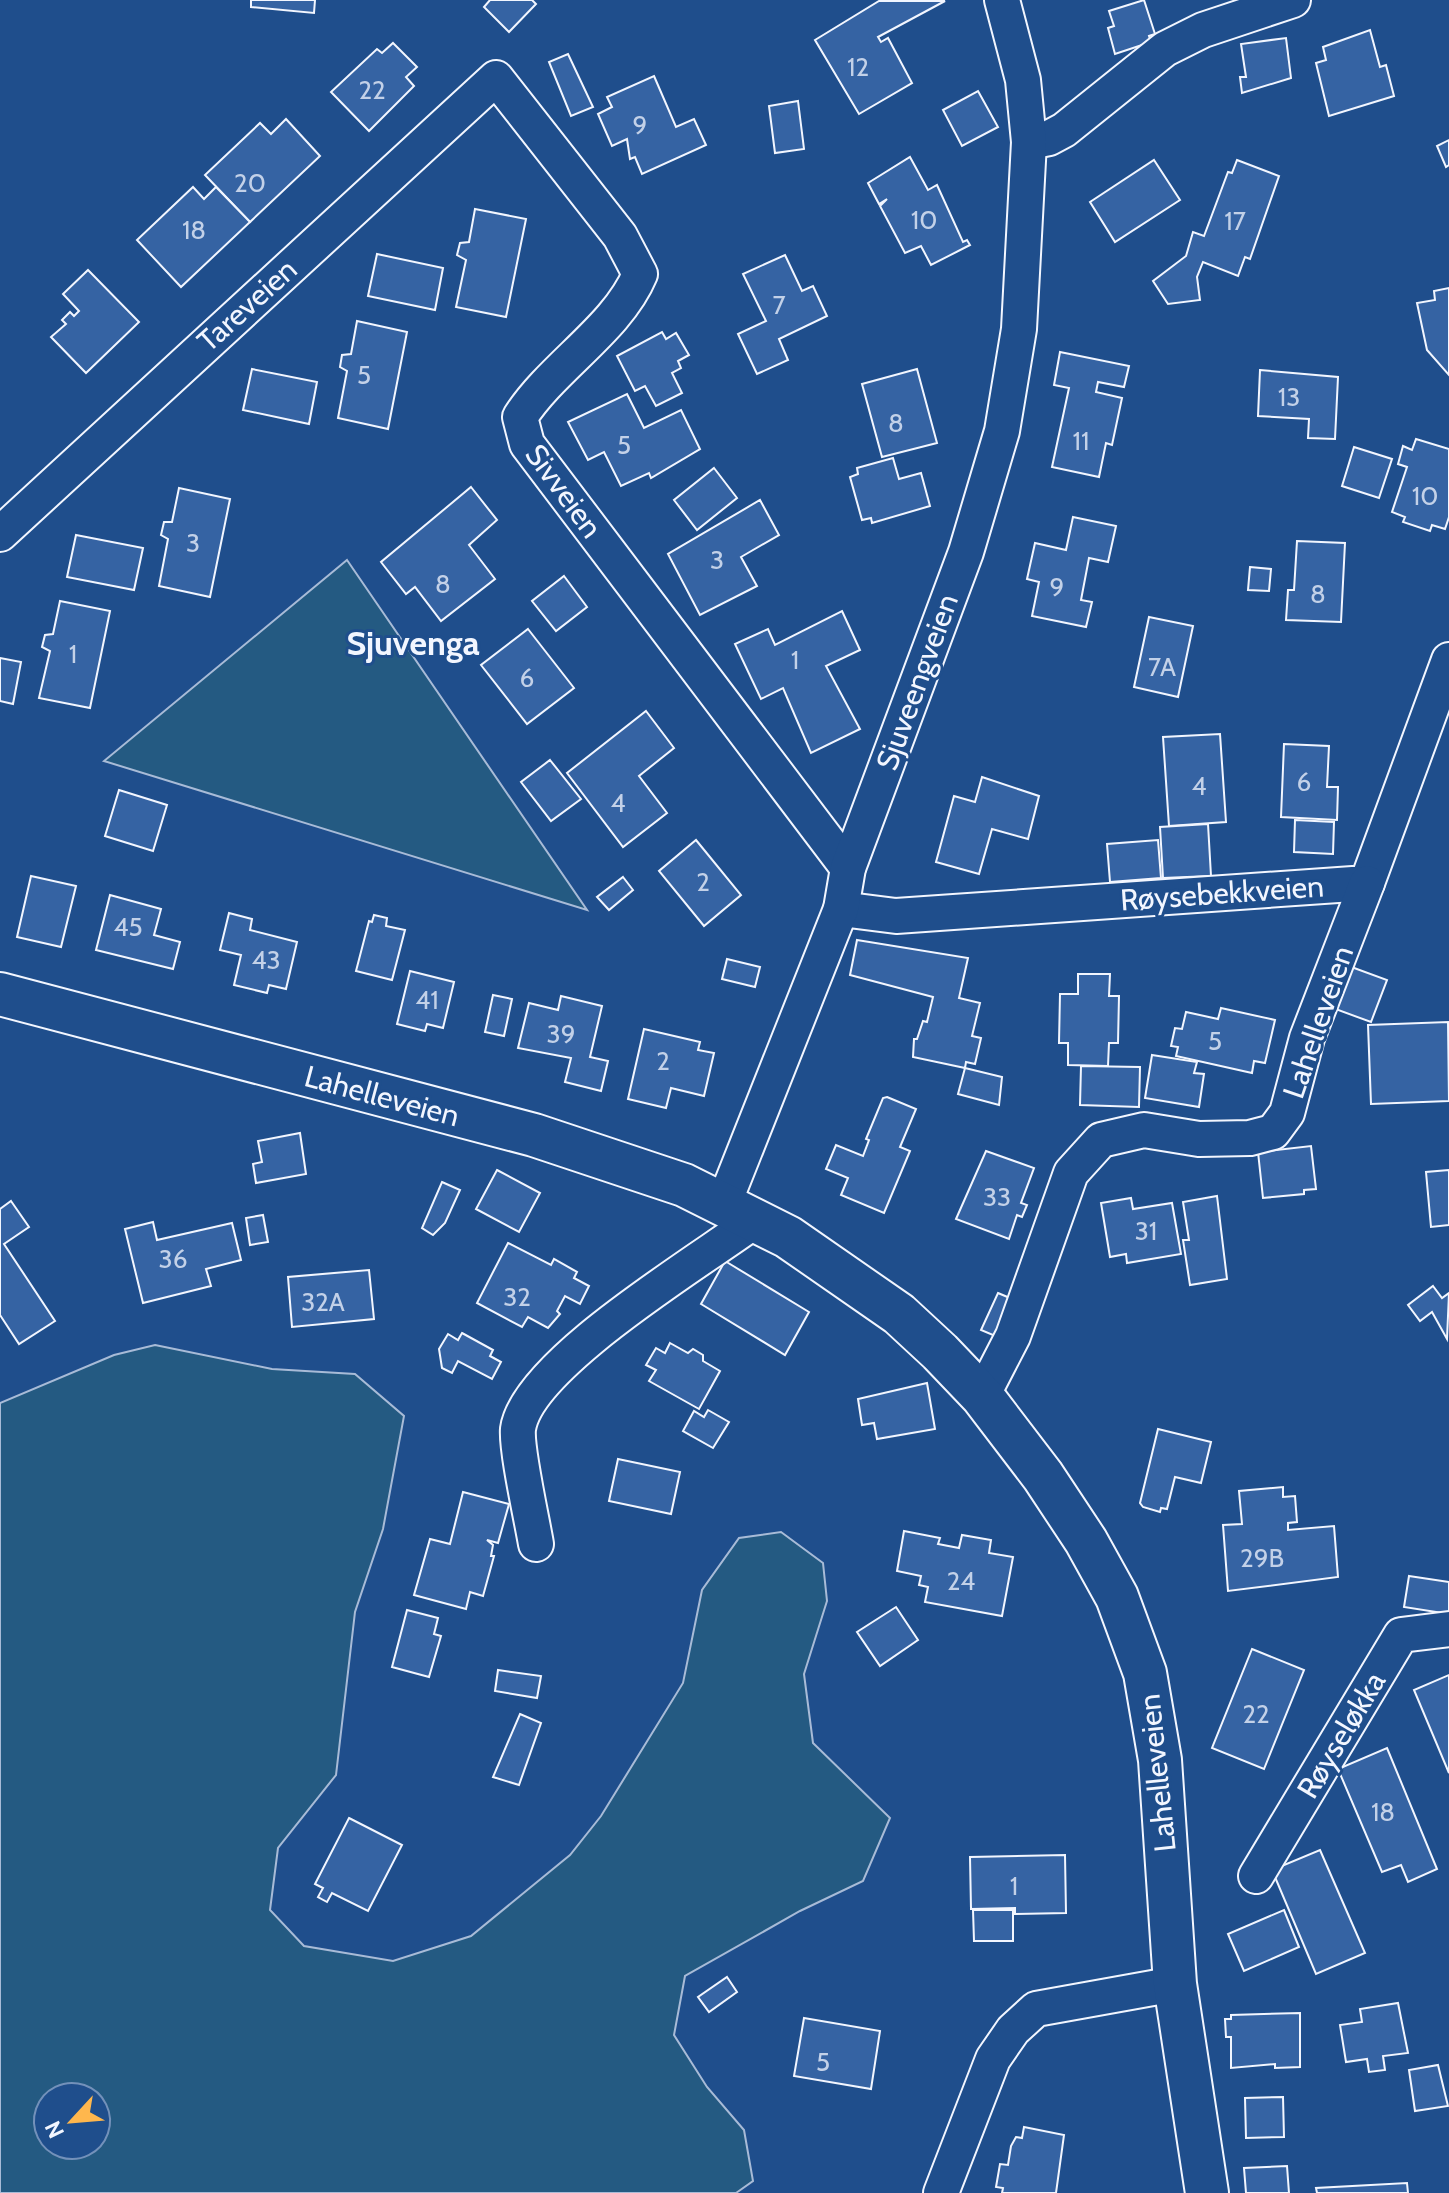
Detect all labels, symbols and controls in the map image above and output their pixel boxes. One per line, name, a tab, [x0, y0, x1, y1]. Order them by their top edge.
house number: 12	[847, 51, 869, 83]
house number: 22	[358, 74, 386, 106]
house number: 9	[633, 109, 647, 141]
house number: 20	[234, 167, 266, 199]
house number: 10	[911, 204, 937, 236]
house number: 17	[1224, 205, 1246, 237]
house number: 18	[182, 214, 206, 246]
street label: Tareveien	[190, 251, 304, 359]
house number: 7	[772, 289, 786, 321]
house number: 5	[357, 359, 371, 391]
house number: 13	[1278, 381, 1300, 413]
house number: 8	[888, 407, 904, 439]
house number: 11	[1073, 425, 1089, 457]
house number: 5	[617, 429, 631, 461]
street label: Sivveien	[518, 437, 610, 545]
house number: 10	[1412, 480, 1438, 512]
house number: 3	[186, 527, 200, 559]
house number: 3	[710, 544, 724, 576]
house number: 8	[435, 568, 451, 600]
house number: 9	[1050, 571, 1064, 603]
house number: 8	[1310, 578, 1326, 610]
street label: Sjuveengveien	[868, 589, 966, 775]
district label: Sjuvenga	[346, 622, 480, 664]
house number: 1	[69, 638, 77, 670]
house number: 1	[791, 644, 799, 676]
house number: 7A	[1148, 651, 1176, 683]
house number: 6	[520, 662, 534, 694]
house number: 6	[1297, 766, 1311, 798]
house number: 4	[1191, 770, 1207, 802]
house number: 4	[610, 787, 626, 819]
house number: 2	[696, 866, 710, 898]
street label: Røysebekkveien	[1119, 867, 1325, 919]
house number: 45	[113, 911, 143, 943]
street label: Lahelleveien	[1275, 941, 1361, 1103]
house number: 43	[251, 944, 281, 976]
house number: 41	[415, 984, 439, 1016]
house number: 39	[547, 1018, 575, 1050]
house number: 5	[1208, 1025, 1222, 1057]
house number: 2	[656, 1045, 670, 1077]
street label: Lahelleveien	[301, 1058, 463, 1134]
house number: 33	[983, 1181, 1011, 1213]
house number: 31	[1135, 1215, 1157, 1247]
house number: 36	[159, 1243, 187, 1275]
house number: 32	[503, 1281, 531, 1313]
house number: 32A	[301, 1286, 345, 1318]
house number: 29B	[1240, 1542, 1284, 1574]
house number: 24	[947, 1565, 975, 1597]
street label: Røyseløkka	[1289, 1665, 1393, 1805]
street label: Lahelleveien	[1130, 1692, 1184, 1854]
house number: 22	[1242, 1698, 1270, 1730]
house number: 18	[1371, 1796, 1395, 1828]
house number: 1	[1010, 1870, 1018, 1902]
house number: 5	[816, 2046, 830, 2078]
north arrow	[32, 2081, 112, 2161]
text: N	[39, 2117, 70, 2142]

